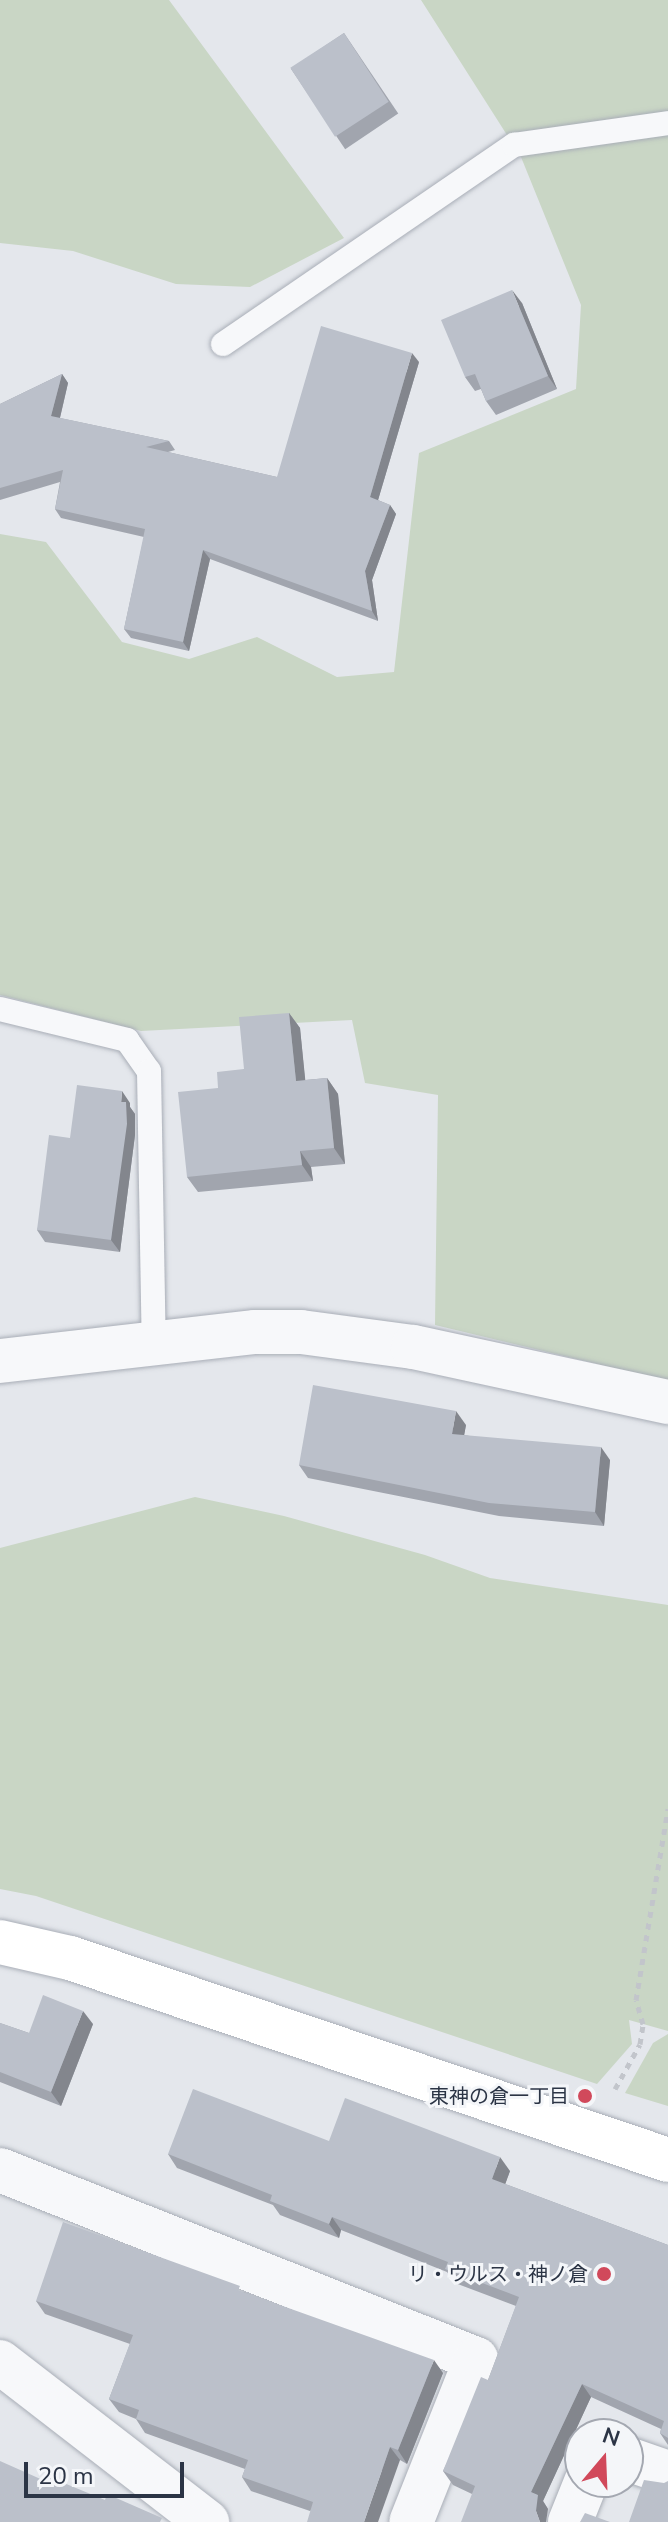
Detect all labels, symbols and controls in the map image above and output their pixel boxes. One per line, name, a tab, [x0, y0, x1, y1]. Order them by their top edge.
place label: 東神の倉一丁目	[429, 2084, 569, 2108]
marker: 東神の倉一丁目	[576, 2087, 594, 2105]
place label: リ・ウルス・神ノ倉	[408, 2262, 588, 2286]
marker: リ・ウルス・神ノ倉	[595, 2265, 613, 2283]
north arrow	[564, 2418, 644, 2498]
text: N	[598, 2420, 624, 2454]
scale bar	[28, 2446, 188, 2496]
text: 20 m	[38, 2460, 94, 2492]

